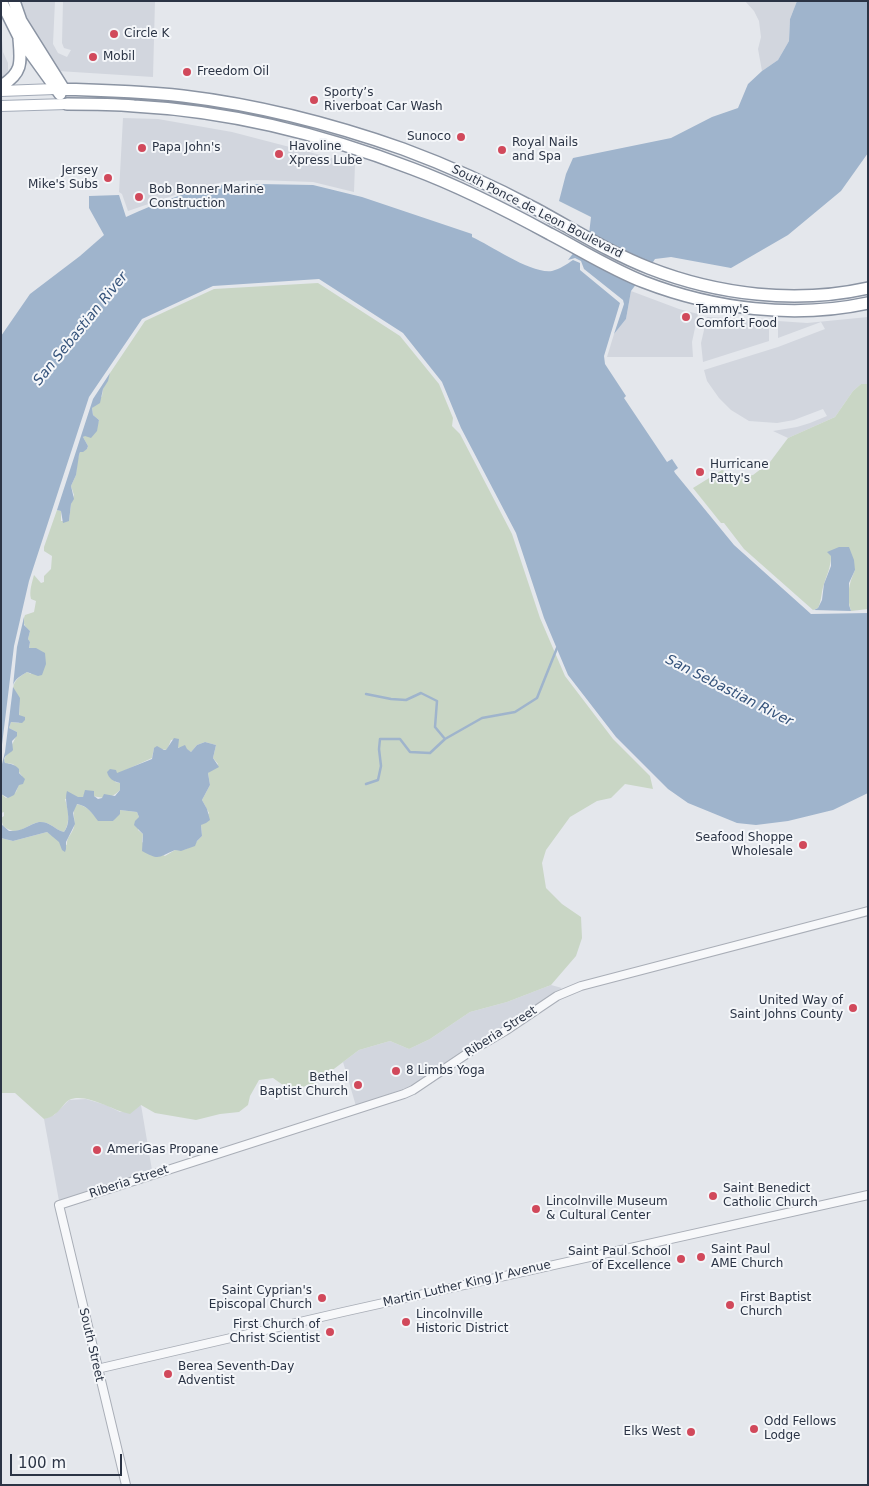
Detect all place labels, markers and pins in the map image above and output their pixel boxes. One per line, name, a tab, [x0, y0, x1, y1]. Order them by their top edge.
place label: Circle K	[124, 27, 169, 41]
marker: Circle K	[108, 28, 120, 40]
place label: Mobil	[103, 50, 135, 64]
marker: Mobil	[87, 51, 99, 63]
place label: Freedom Oil	[197, 65, 269, 79]
marker: Freedom Oil	[181, 66, 193, 78]
place label: Sporty’s Riverboat Car Wash	[324, 86, 443, 114]
marker: Sporty’s Riverboat Car Wash	[308, 94, 320, 106]
place label: Sunoco	[407, 130, 451, 144]
marker: Sunoco	[455, 131, 467, 143]
place label: Royal Nails and Spa	[512, 136, 578, 164]
place label: Havoline Xpress Lube	[289, 140, 362, 168]
place label: Papa John's	[152, 141, 220, 155]
marker: Papa John's	[136, 142, 148, 154]
marker: Royal Nails and Spa	[496, 144, 508, 156]
marker: Havoline Xpress Lube	[273, 148, 285, 160]
place label: Jersey Mike's Subs	[28, 164, 98, 192]
marker: Jersey Mike's Subs	[102, 172, 114, 184]
place label: Bob Bonner Marine Construction	[149, 183, 264, 211]
marker: Bob Bonner Marine Construction	[133, 191, 145, 203]
place label: Tammy's Comfort Food	[696, 303, 777, 331]
marker: Tammy's Comfort Food	[680, 311, 692, 323]
place label: Hurricane Patty's	[710, 458, 769, 486]
marker: Hurricane Patty's	[694, 466, 706, 478]
place label: Seafood Shoppe Wholesale	[695, 831, 793, 859]
marker: Seafood Shoppe Wholesale	[797, 839, 809, 851]
place label: United Way of Saint Johns County	[730, 994, 843, 1022]
marker: United Way of Saint Johns County	[847, 1002, 859, 1014]
place label: 8 Limbs Yoga	[406, 1064, 485, 1078]
marker: 8 Limbs Yoga	[390, 1065, 402, 1077]
place label: Bethel Baptist Church	[260, 1071, 348, 1099]
marker: Bethel Baptist Church	[352, 1079, 364, 1091]
place label: AmeriGas Propane	[107, 1143, 218, 1157]
marker: AmeriGas Propane	[91, 1144, 103, 1156]
place label: Saint Benedict Catholic Church	[723, 1182, 818, 1210]
marker: Saint Benedict Catholic Church	[707, 1190, 719, 1202]
place label: Lincolnville Museum & Cultural Center	[546, 1195, 668, 1223]
marker: Lincolnville Museum & Cultural Center	[530, 1203, 542, 1215]
place label: Saint Paul AME Church	[711, 1243, 783, 1271]
place label: Saint Paul School of Excellence	[568, 1245, 671, 1273]
marker: Saint Paul AME Church	[695, 1251, 707, 1263]
marker: Saint Paul School of Excellence	[675, 1253, 687, 1265]
place label: Saint Cyprian's Episcopal Church	[209, 1284, 312, 1312]
place label: First Baptist Church	[740, 1291, 811, 1319]
marker: Saint Cyprian's Episcopal Church	[316, 1292, 328, 1304]
marker: First Baptist Church	[724, 1299, 736, 1311]
place label: Lincolnville Historic District	[416, 1308, 508, 1336]
marker: Lincolnville Historic District	[400, 1316, 412, 1328]
place label: First Church of Christ Scientist	[229, 1318, 320, 1346]
marker: First Church of Christ Scientist	[324, 1326, 336, 1338]
place label: Berea Seventh-Day Adventist	[178, 1360, 294, 1388]
marker: Berea Seventh-Day Adventist	[162, 1368, 174, 1380]
place label: Odd Fellows Lodge	[764, 1415, 836, 1443]
marker: Odd Fellows Lodge	[748, 1423, 760, 1435]
place label: Elks West	[624, 1425, 681, 1439]
marker: Elks West	[685, 1426, 697, 1438]

